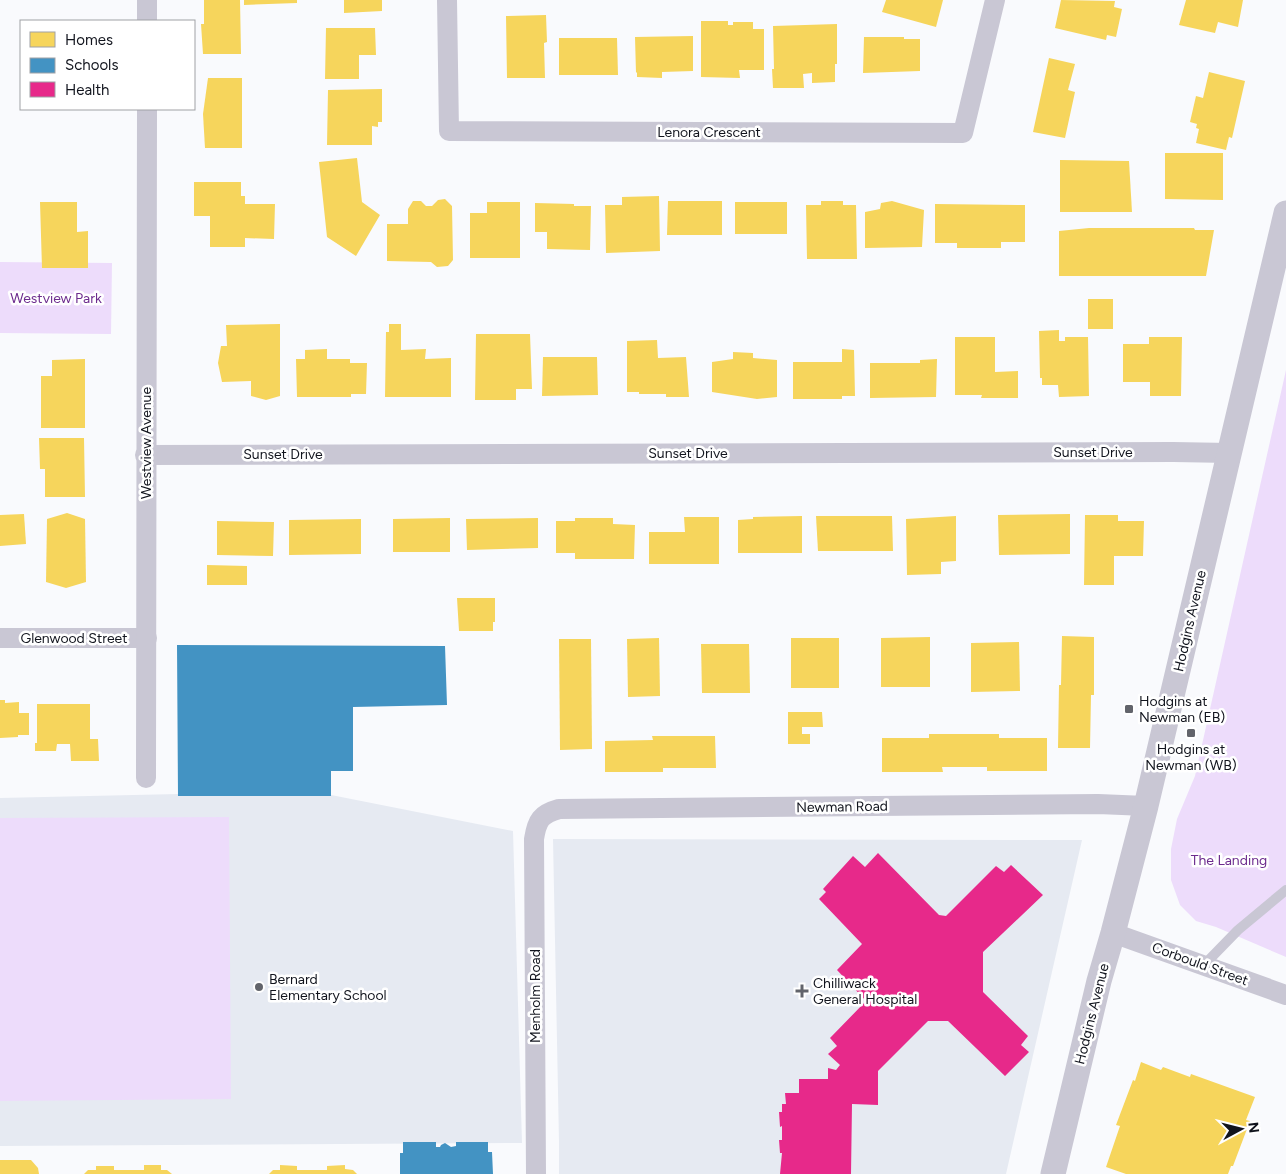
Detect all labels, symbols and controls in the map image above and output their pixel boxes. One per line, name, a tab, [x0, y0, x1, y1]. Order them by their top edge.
legend	[20, 20, 195, 110]
text: Homes	[65, 31, 113, 49]
text: Schools	[65, 56, 118, 74]
text: Health	[65, 81, 109, 99]
street label: Lenora Crescent	[657, 124, 761, 141]
park label: Westview Park	[10, 290, 102, 307]
street label: Westview Avenue	[138, 387, 155, 499]
street label: Sunset Drive	[1053, 444, 1133, 461]
street label: Sunset Drive	[648, 445, 728, 462]
street label: Sunset Drive	[243, 446, 323, 463]
street label: Hodgins Avenue	[1170, 568, 1210, 673]
street label: Glenwood Street	[21, 630, 128, 647]
place label: Hodgins at Newman (EB)	[1139, 693, 1225, 726]
marker: Hodgins at Newman (EB)	[1123, 703, 1135, 715]
marker: Hodgins at Newman (WB)	[1185, 727, 1197, 739]
place label: Hodgins at Newman (WB)	[1145, 741, 1237, 774]
street label: Newman Road	[796, 798, 888, 816]
park label: The Landing	[1191, 852, 1267, 869]
street label: Corbould Street	[1150, 939, 1250, 989]
street label: Menholm Road	[527, 949, 544, 1043]
street label: Hodgins Avenue	[1071, 961, 1113, 1066]
place label: Bernard Elementary School	[269, 971, 387, 1004]
place label: Chilliwack General Hospital	[813, 975, 917, 1008]
marker: Bernard Elementary School	[253, 981, 265, 993]
marker: Chilliwack General Hospital	[795, 984, 809, 998]
north arrow	[1216, 1104, 1266, 1154]
text: N	[1244, 1121, 1263, 1134]

